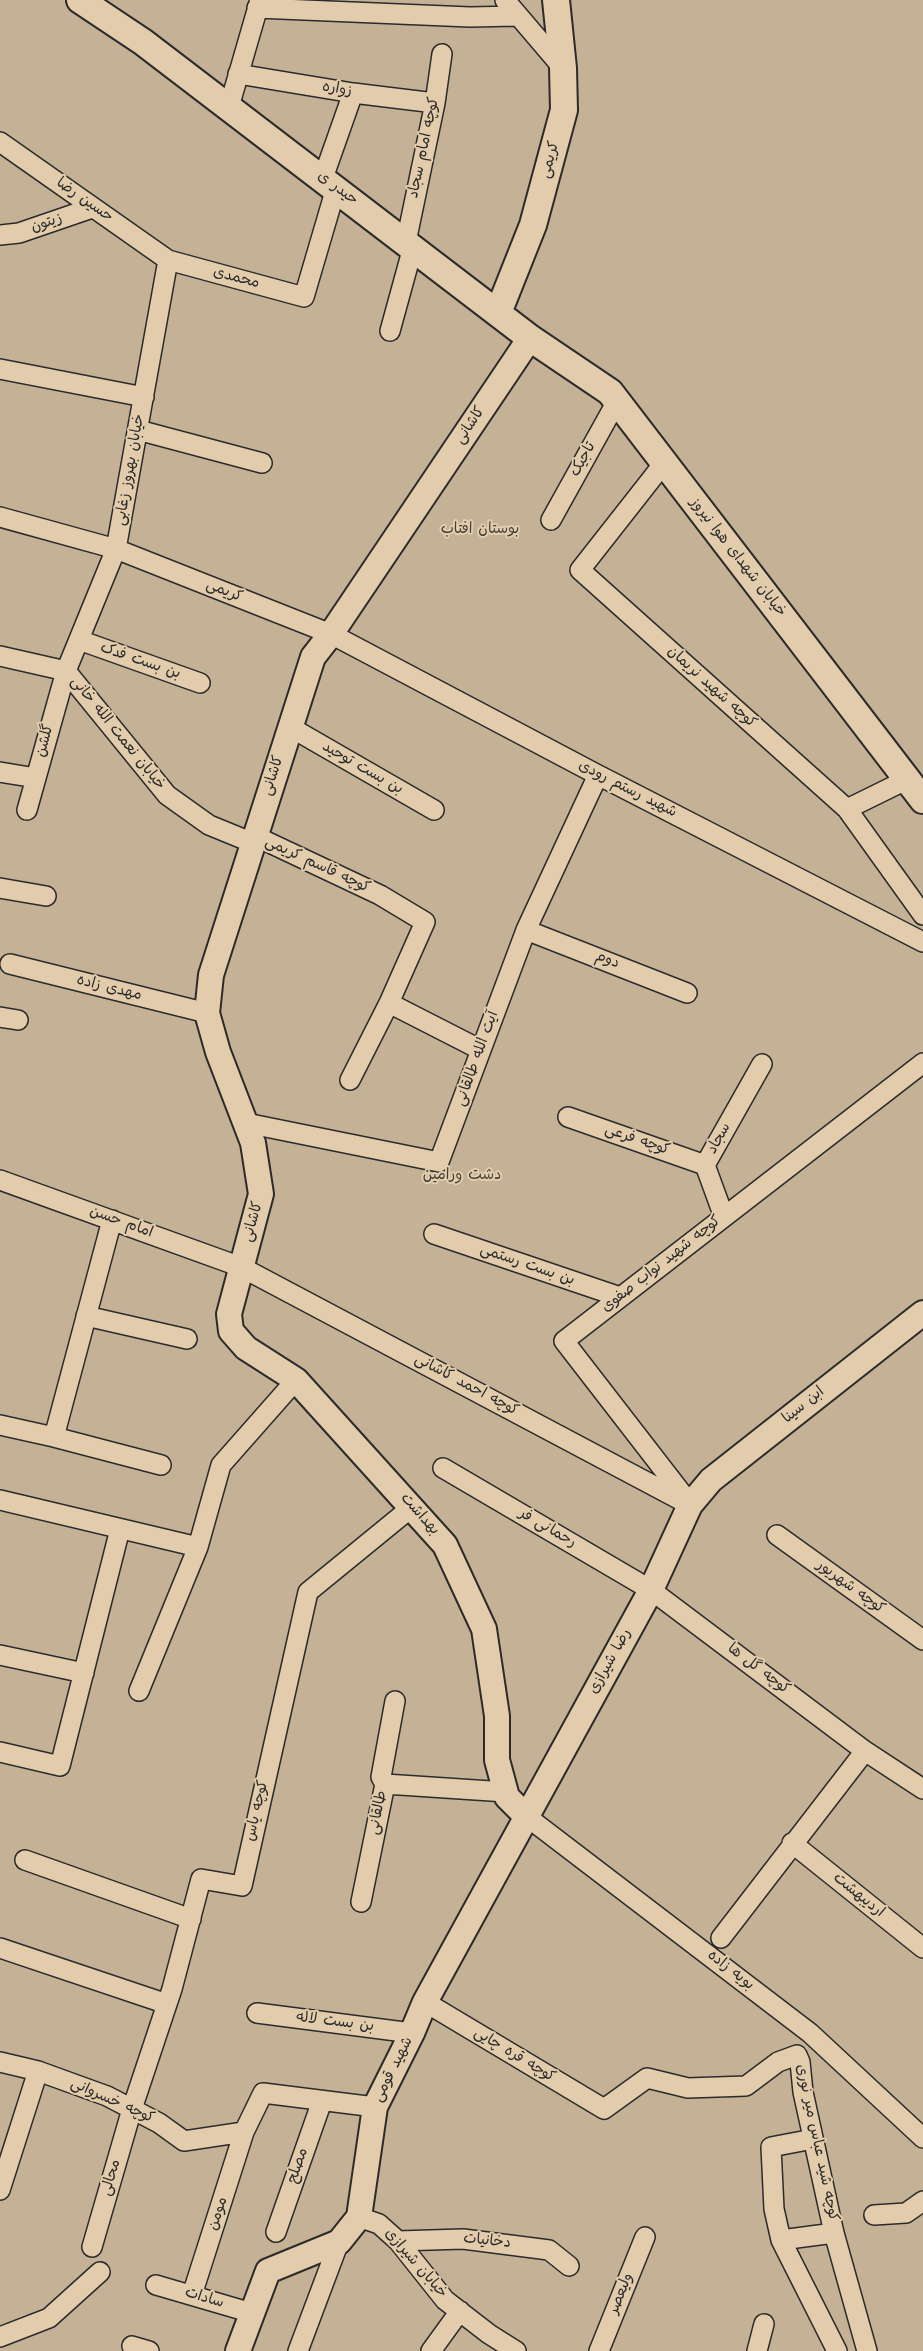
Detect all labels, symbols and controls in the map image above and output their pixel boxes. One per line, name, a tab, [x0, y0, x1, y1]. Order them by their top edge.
street label: زواره	[321, 79, 353, 101]
street label: کوچه امام سجاد	[405, 96, 445, 200]
street label: کریمی	[537, 139, 565, 181]
street label: حیدر ی	[313, 168, 361, 210]
street label: حسین رضا	[52, 175, 116, 227]
street label: زیتون	[29, 210, 65, 238]
street label: محمدی	[211, 264, 261, 294]
street label: کاشانی	[452, 404, 490, 448]
street label: خیابان بهروز زغابی	[112, 413, 150, 527]
street label: تاجیک	[567, 440, 601, 480]
street label: خیابان شهدای هوا نیروز	[685, 495, 789, 621]
park label: بوستان افتاب	[441, 521, 519, 539]
street label: کریمی	[203, 577, 245, 607]
street label: بن بست فدک	[97, 640, 183, 684]
street label: کوچه شهید نریمان	[663, 643, 759, 733]
street label: خیابان نعمت الله خانی	[66, 674, 168, 794]
street label: گلشن	[33, 722, 59, 760]
street label: بن بست توحید	[318, 739, 406, 799]
street label: کاشانی	[259, 754, 289, 798]
street label: شهید رستم رودی	[575, 757, 679, 823]
street label: کوچه قاسم کریمی	[262, 834, 372, 898]
street label: دوم	[592, 948, 622, 974]
street label: مهدی زاده	[75, 972, 143, 1006]
street label: آیت الله طالقانی	[452, 1009, 504, 1109]
street label: سجاد	[704, 1120, 736, 1158]
street label: کوچه فرعی	[602, 1121, 672, 1161]
park label: دشت ورامین	[423, 1167, 501, 1185]
street label: کاشانی	[240, 1200, 268, 1244]
street label: امام حسن	[87, 1203, 155, 1243]
street label: کوچه شهید نواب صفوی	[599, 1213, 725, 1317]
street label: بن بست رستمی	[477, 1241, 577, 1291]
street label: کوچه احمد کاشانی	[411, 1351, 521, 1421]
street label: ابن سینا	[779, 1384, 829, 1428]
street label: بهداشت	[396, 1490, 442, 1540]
street label: رحمانی فر	[515, 1505, 579, 1553]
street label: کوچه شهریور	[812, 1557, 888, 1619]
street label: رضا شیرازی	[586, 1626, 636, 1698]
street label: کوچه گل ها	[723, 1641, 793, 1699]
street label: کوچه یاس	[242, 1779, 274, 1843]
street label: طالقانی	[366, 1789, 392, 1837]
street label: اردیبهشت	[829, 1870, 887, 1922]
street label: بویه زاده	[703, 1947, 757, 1995]
street label: بن بست لاله	[295, 2009, 375, 2037]
street label: کوچه قره چایی	[470, 2025, 558, 2087]
street label: شهید قومی	[370, 2034, 418, 2106]
street label: کوچه شید عباس میر نوری	[791, 2063, 841, 2223]
street label: کوچه خسروانی	[67, 2075, 157, 2129]
street label: مصلح	[285, 2146, 313, 2186]
street label: محالی	[98, 2158, 126, 2198]
street label: مومن	[205, 2195, 233, 2233]
street label: خیابان شیرازی	[380, 2226, 450, 2302]
street label: دخانیات	[462, 2231, 512, 2253]
street label: ولیعصر	[606, 2271, 638, 2317]
street label: سادات	[182, 2285, 226, 2313]

